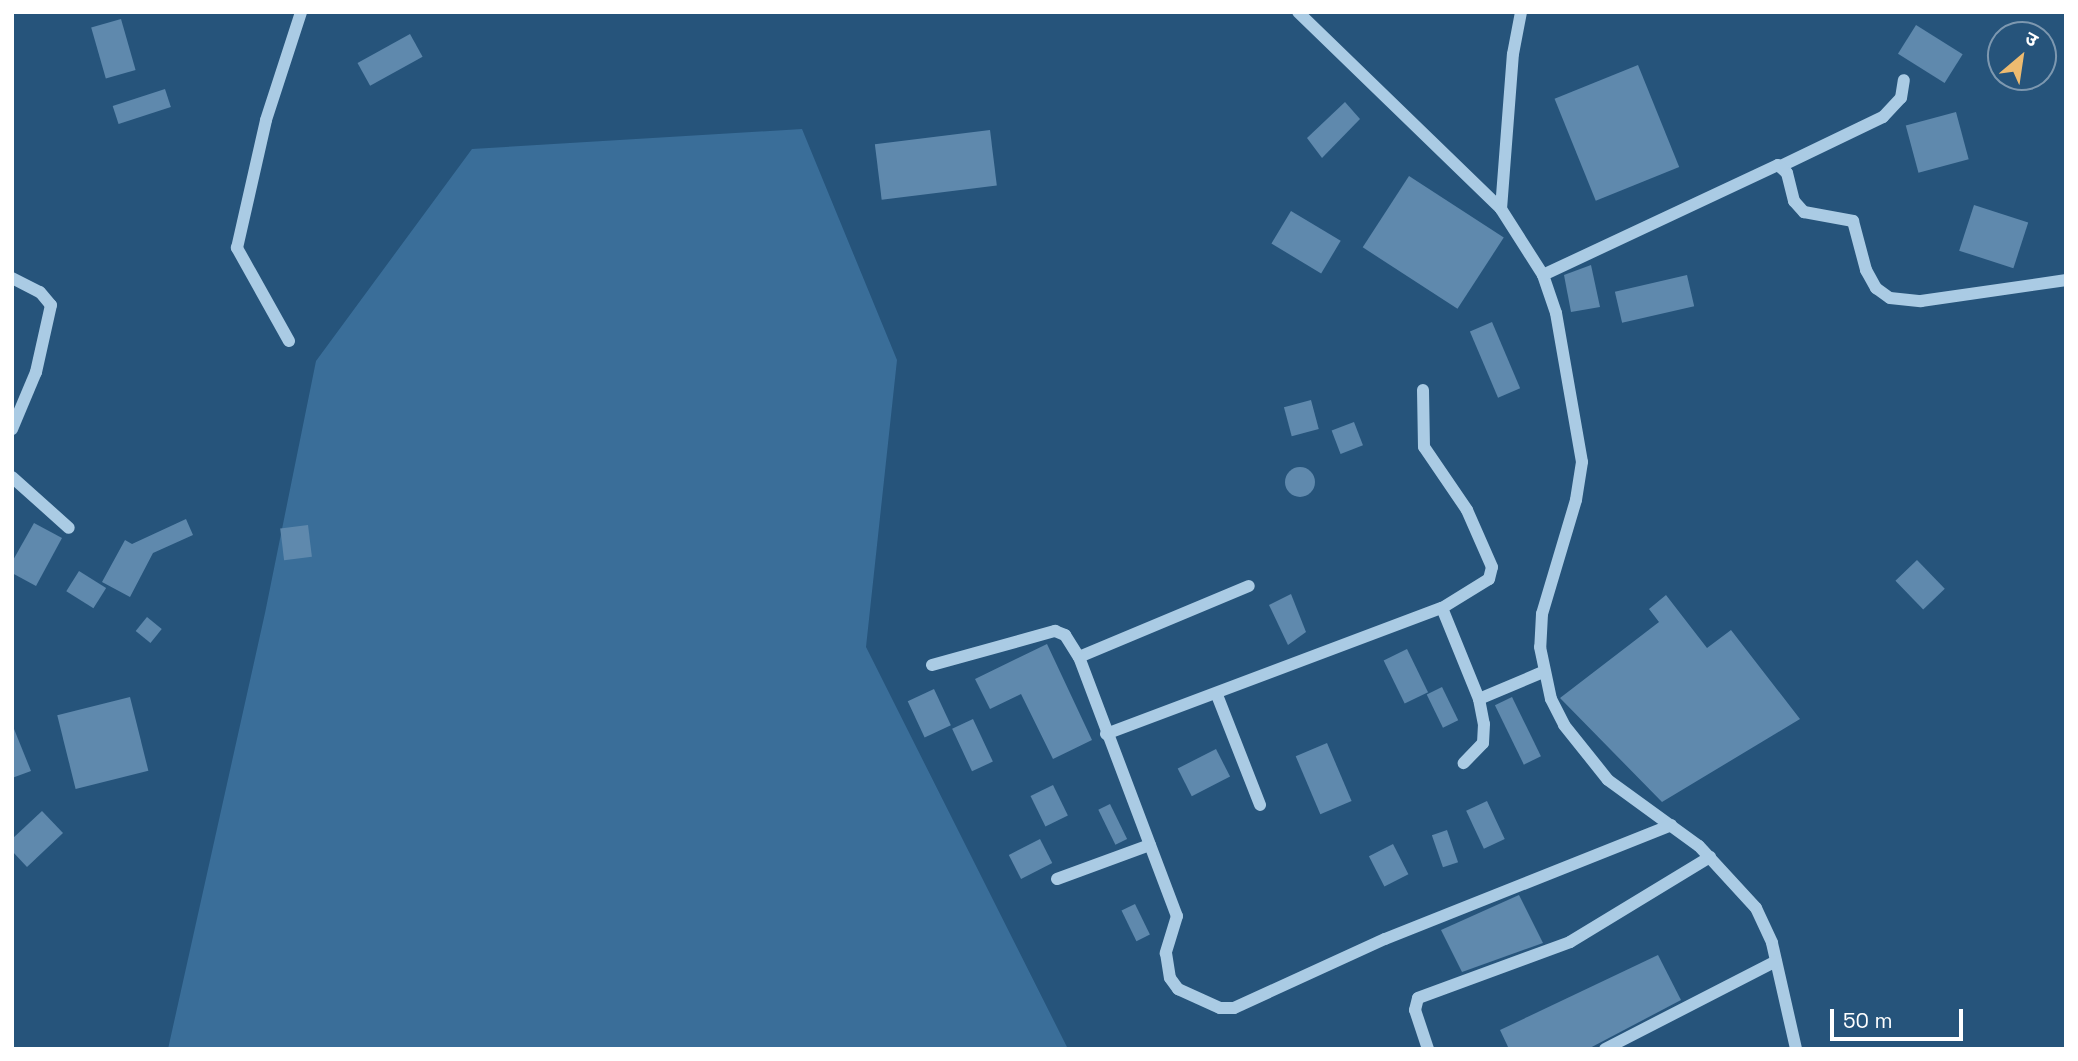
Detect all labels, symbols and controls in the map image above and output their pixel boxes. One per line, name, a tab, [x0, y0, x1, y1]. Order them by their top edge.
north arrow	[1987, 21, 2057, 91]
text: उ	[2021, 25, 2042, 53]
scale bar	[1833, 995, 1966, 1038]
text: 50 m	[1843, 1007, 1893, 1034]

